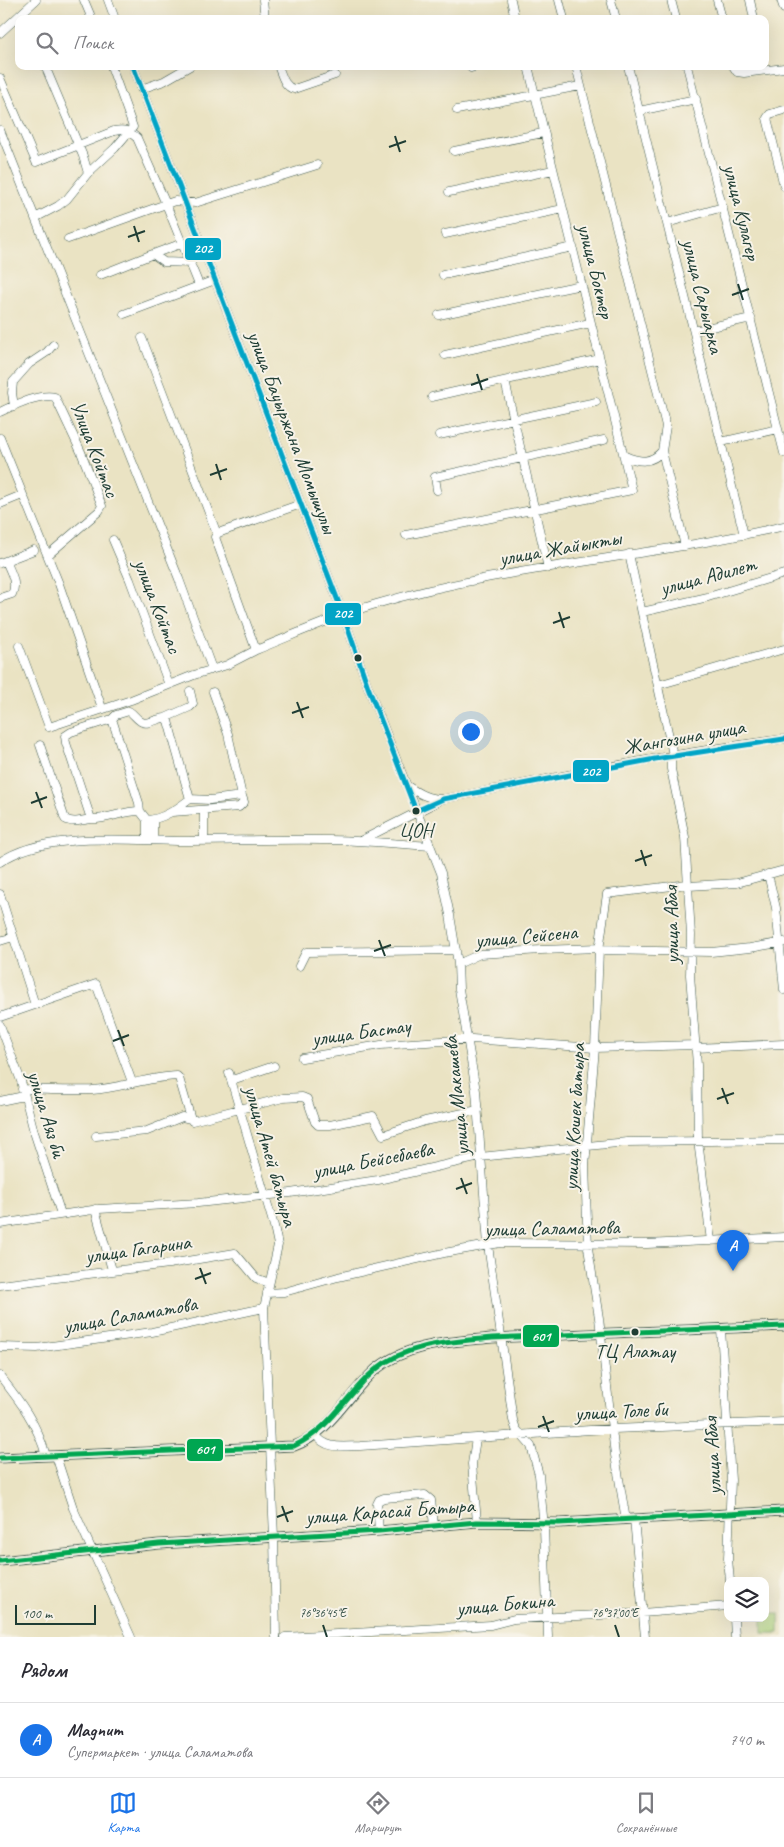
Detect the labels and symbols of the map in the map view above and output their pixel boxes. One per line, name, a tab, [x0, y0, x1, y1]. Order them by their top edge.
street label: улица Кулагер	[717, 159, 767, 264]
street label: улица Боктер	[571, 219, 621, 322]
street label: улица Сарыарка	[676, 234, 730, 357]
line badge: 202	[184, 237, 222, 261]
text: 202	[194, 240, 214, 257]
street label: улица Бауыржана Момышулы	[241, 325, 343, 539]
street label: Улица Койтас	[65, 397, 126, 502]
street label: улица Жайыкты	[495, 524, 625, 572]
street label: улица Адилет	[655, 550, 760, 602]
street label: улица Койтас	[127, 553, 188, 658]
line badge: 202	[324, 602, 362, 626]
text: 202	[334, 605, 354, 622]
unlabelled marker	[353, 653, 363, 663]
street label: Жангозина улица	[621, 713, 749, 760]
your location	[458, 719, 484, 745]
line badge: 202	[572, 759, 610, 783]
text: 202	[582, 763, 602, 780]
marker: ЦОН	[411, 806, 421, 816]
place label: ЦОН	[399, 818, 436, 843]
street label: улица Абая	[657, 884, 685, 966]
street label: улица Сейсена	[472, 918, 580, 954]
street label: улица Бастау	[308, 1012, 414, 1052]
street label: улица Макашева	[437, 1033, 475, 1159]
street label: улица Кошек батыра	[557, 1041, 591, 1193]
street label: улица Аяз би	[21, 1065, 73, 1162]
street label: улица Атей батыра	[238, 1081, 304, 1231]
street label: улица Бейсебаева	[308, 1135, 437, 1185]
street label: улица Саламатова	[482, 1214, 621, 1242]
street label: улица Гагарина	[82, 1228, 194, 1270]
pin: A	[717, 1230, 749, 1271]
street label: улица Саламатова	[59, 1290, 200, 1340]
line badge: 601	[522, 1324, 560, 1348]
marker: ТЦ Алатау	[630, 1327, 640, 1337]
text: 601	[531, 1328, 552, 1345]
place label: ТЦ Алатау	[595, 1339, 677, 1364]
street label: улица Толе би	[572, 1395, 670, 1427]
street label: улица Абая	[697, 1415, 727, 1498]
line badge: 601	[186, 1438, 224, 1462]
text: 601	[195, 1441, 216, 1458]
street label: улица Карасай Батыра	[303, 1492, 477, 1530]
street label: улица Бокина	[453, 1587, 557, 1621]
scale bar	[15, 1602, 96, 1625]
text: 76°36'45"E	[300, 1605, 348, 1621]
text: 76°37'00"E	[592, 1605, 640, 1621]

